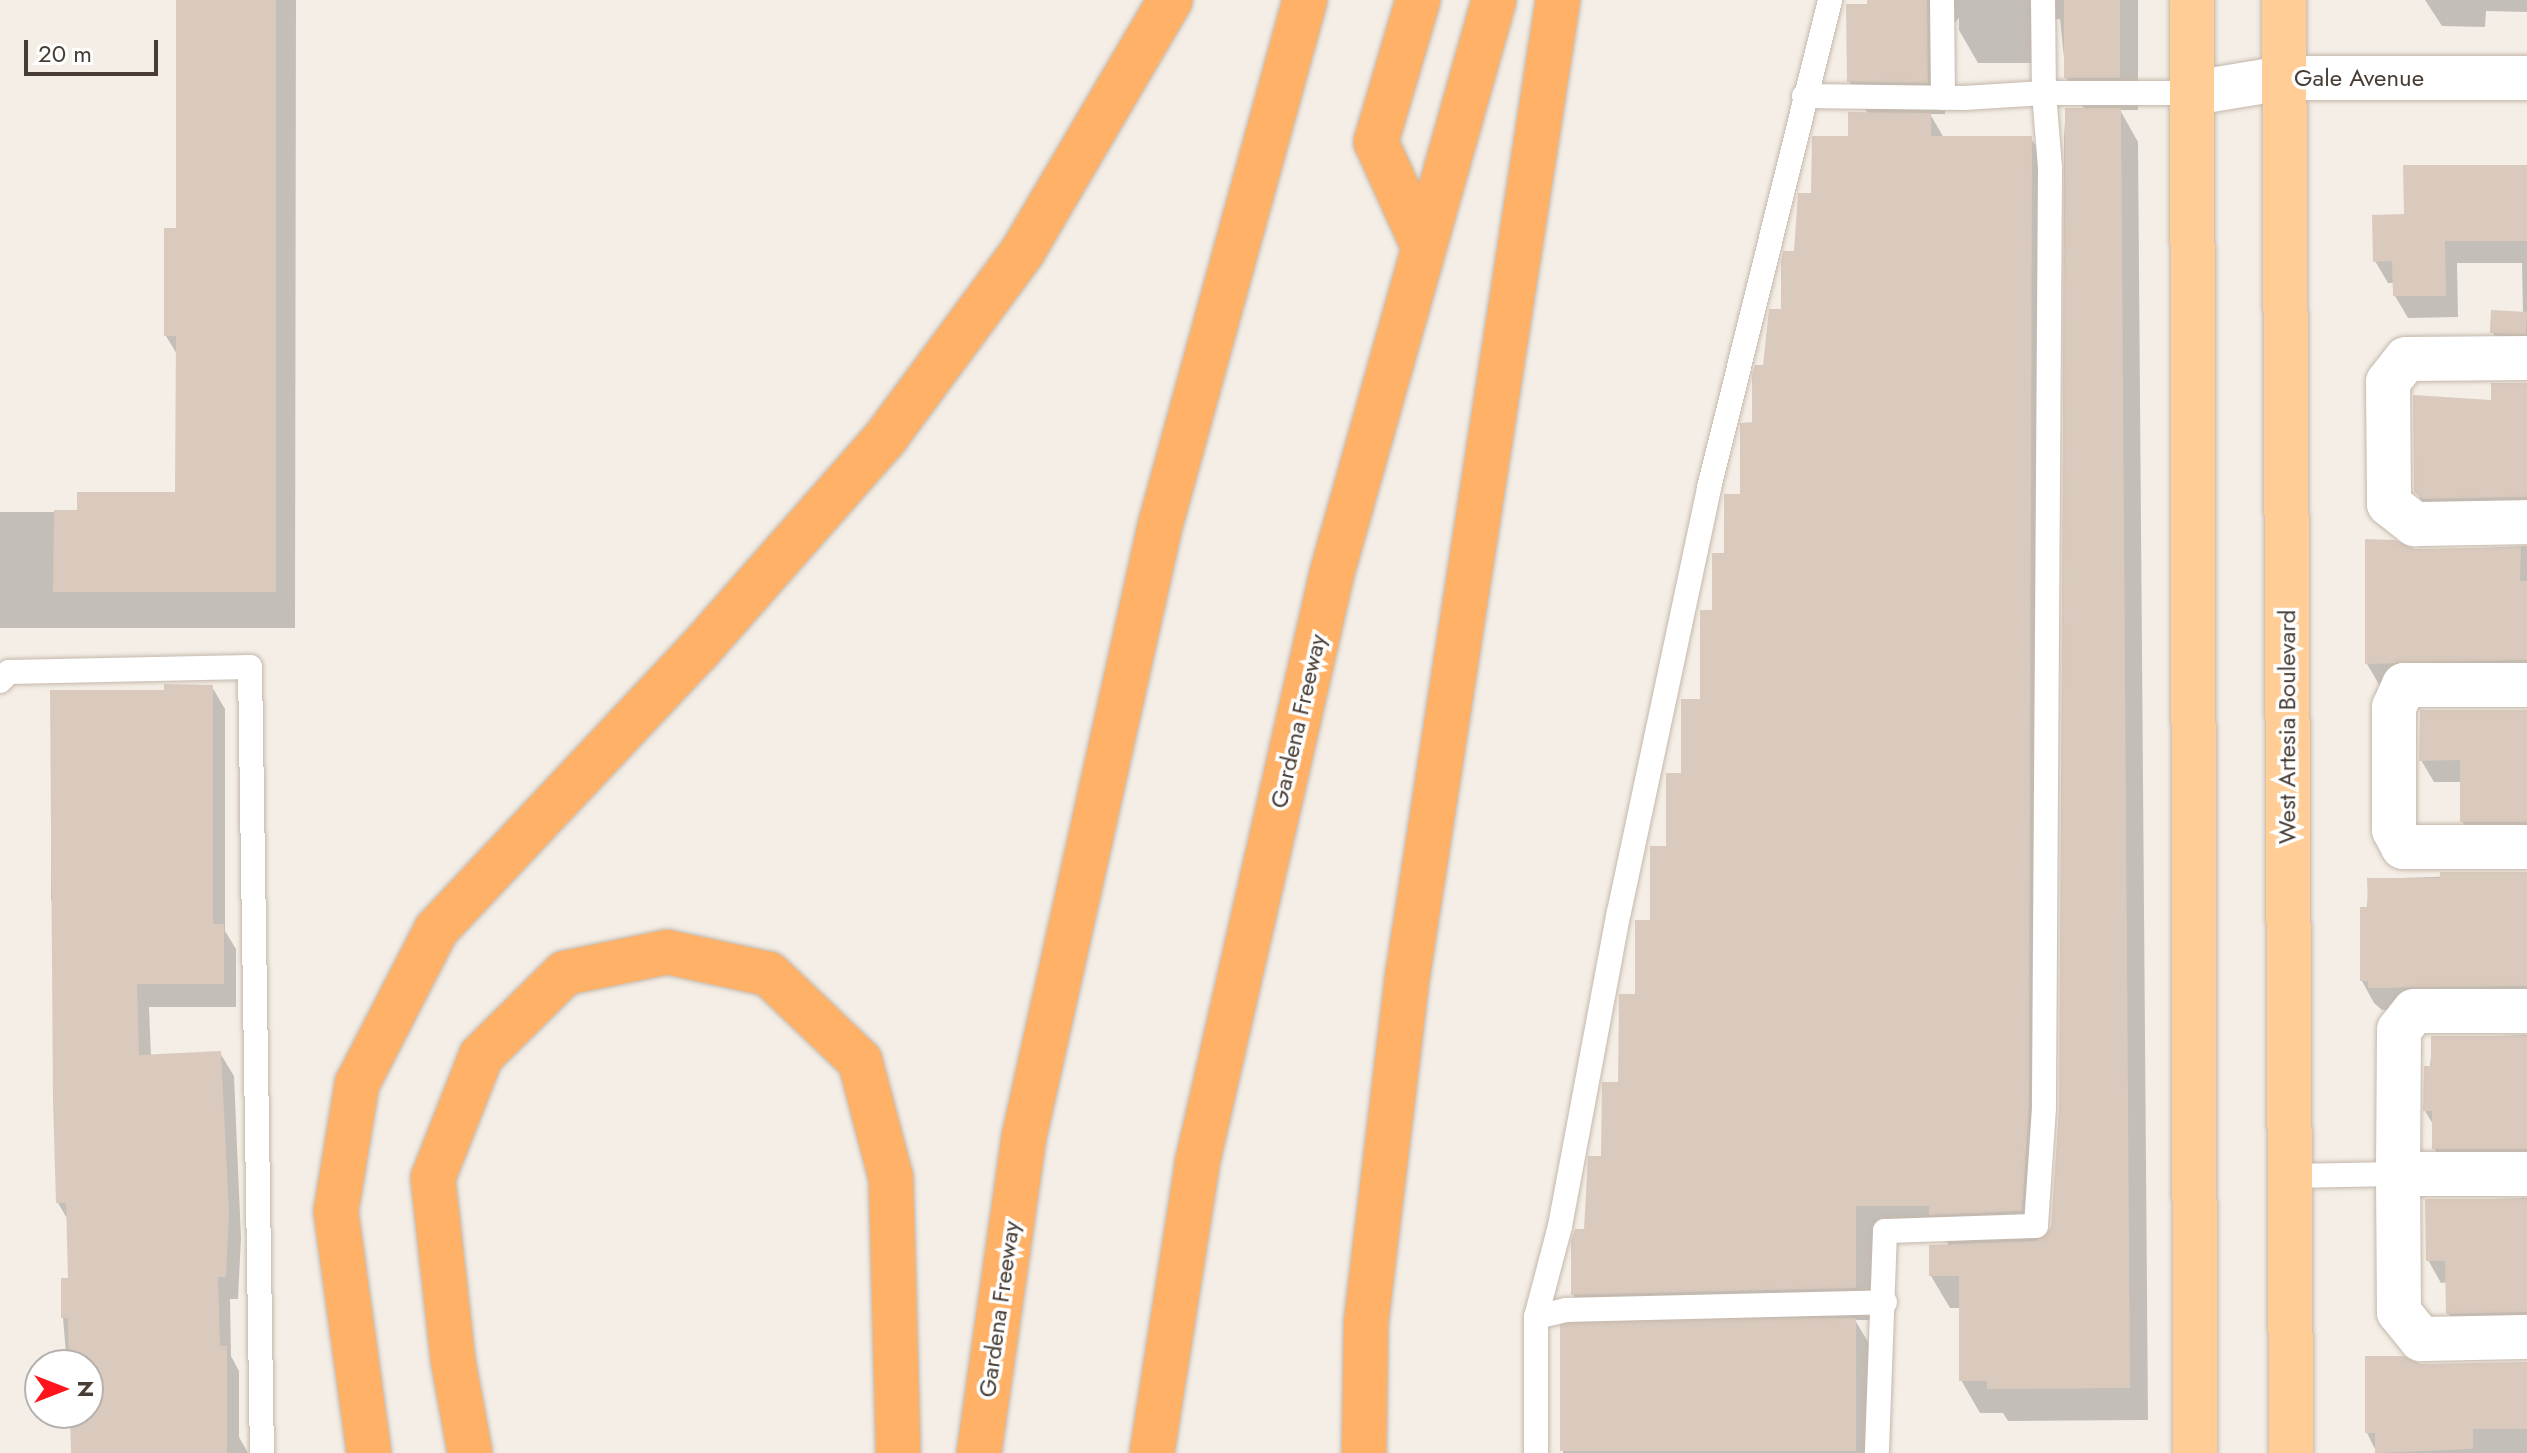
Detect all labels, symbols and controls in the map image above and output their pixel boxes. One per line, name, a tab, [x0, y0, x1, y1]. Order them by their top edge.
scale bar	[28, 24, 162, 74]
text: 20 m	[38, 36, 92, 71]
street label: Gale Avenue	[2294, 64, 2424, 92]
street label: West Artesia Boulevard	[2273, 610, 2301, 844]
street label: Gardena Freeway	[1264, 631, 1332, 811]
street label: Gardena Freeway	[972, 1219, 1026, 1399]
north arrow	[24, 1349, 104, 1429]
text: N	[70, 1380, 102, 1398]

